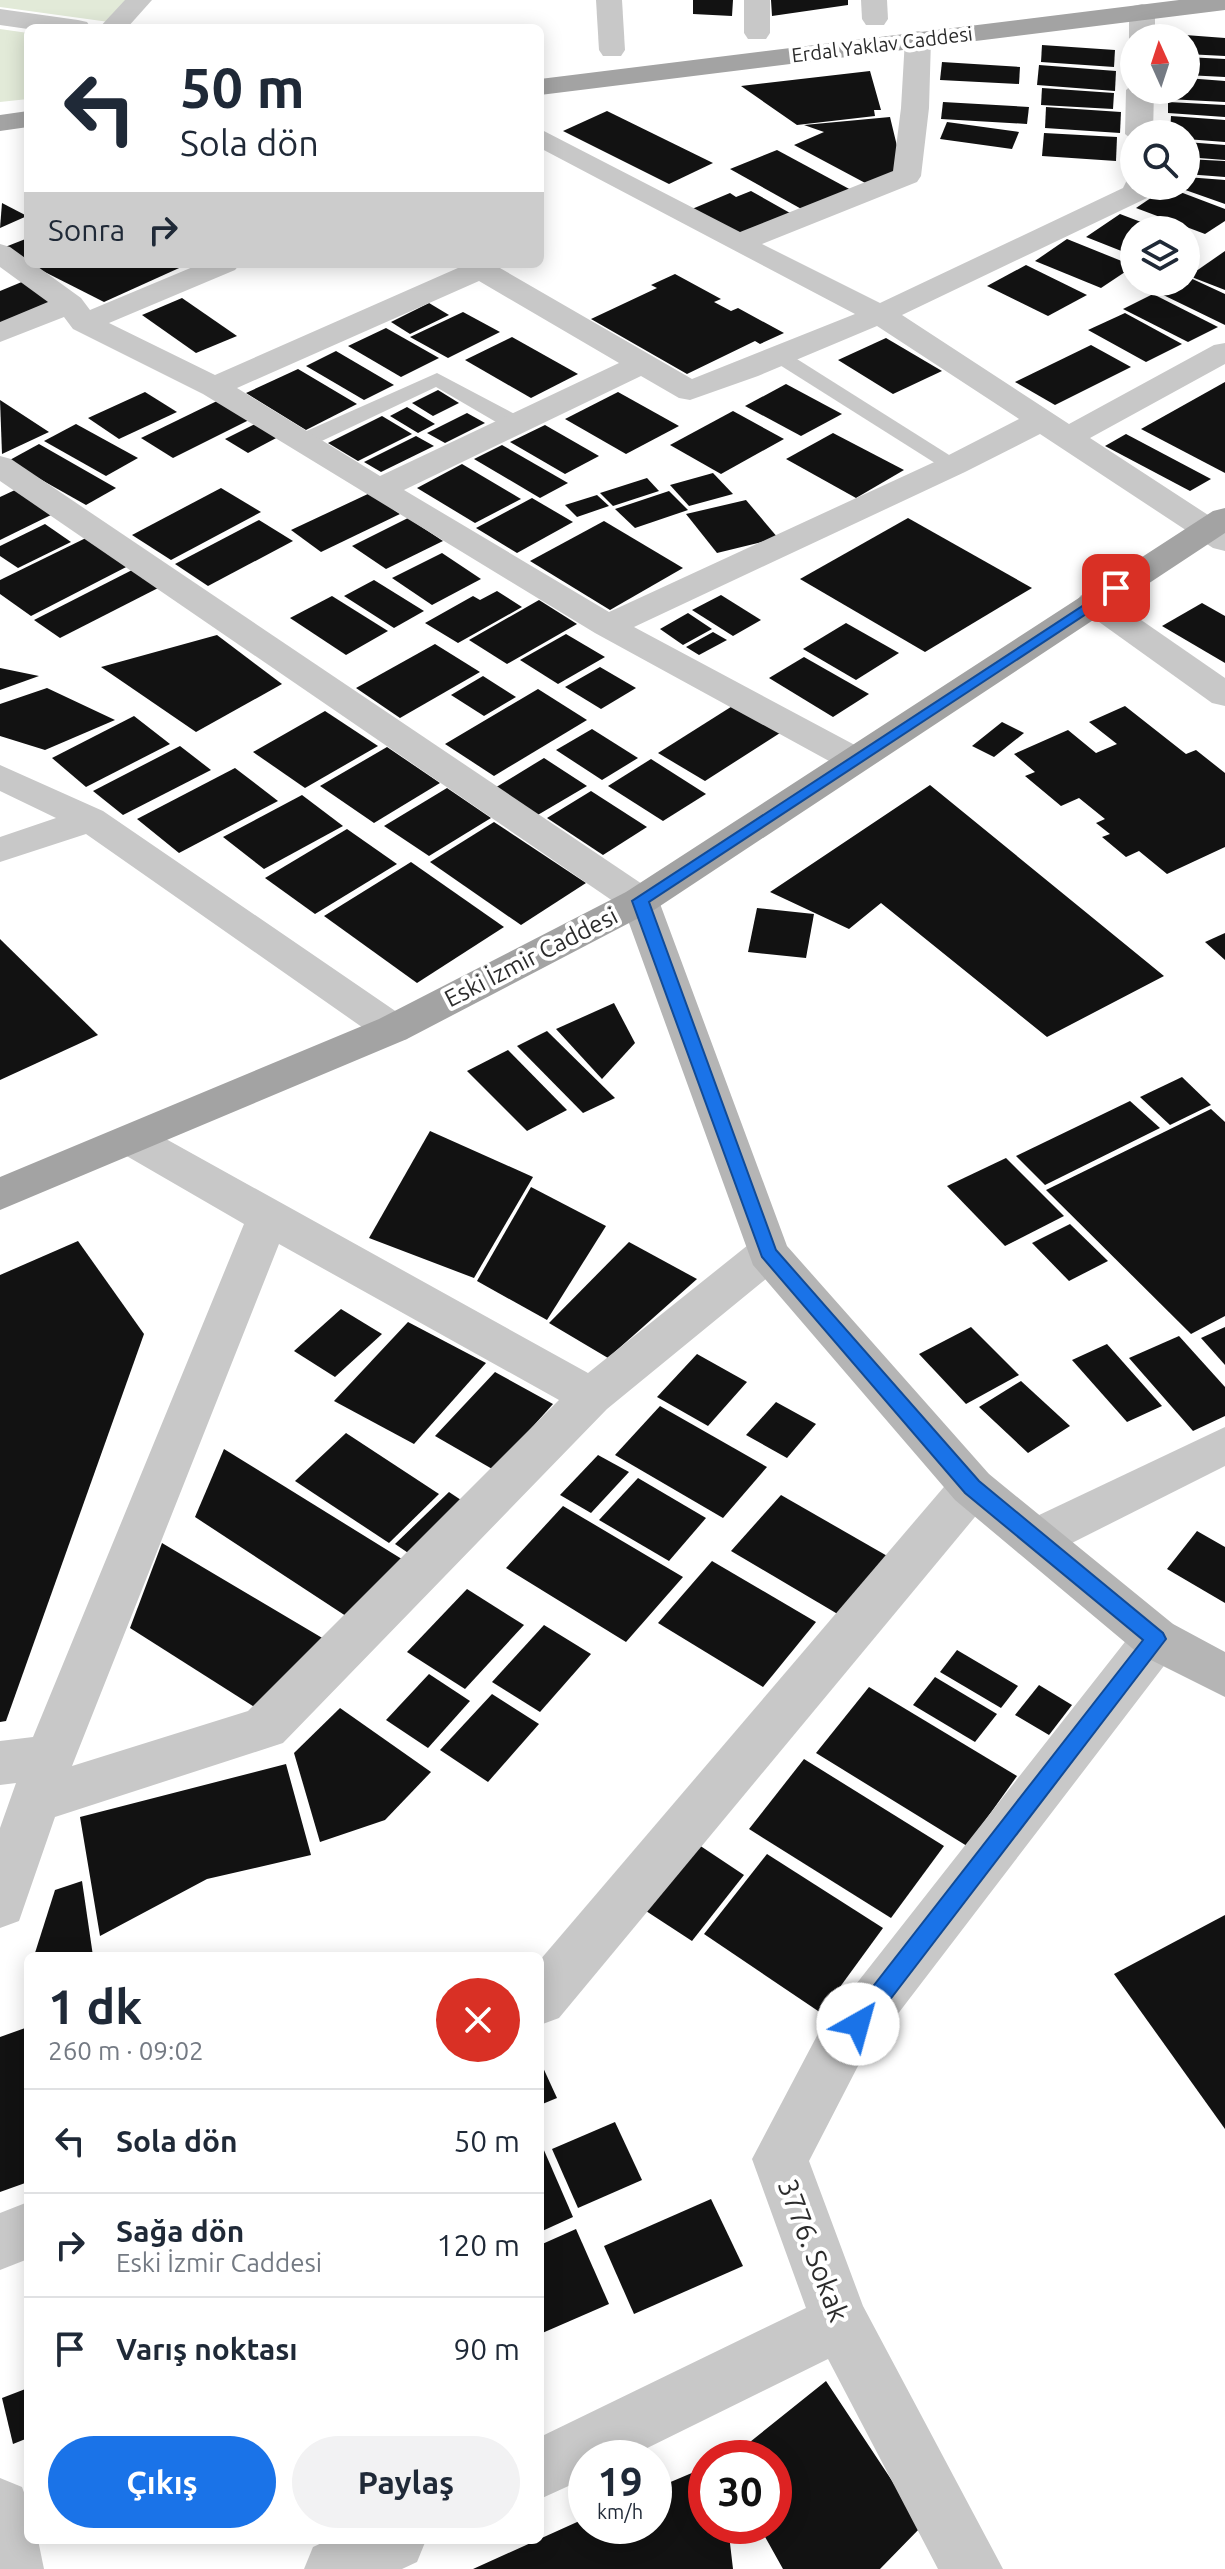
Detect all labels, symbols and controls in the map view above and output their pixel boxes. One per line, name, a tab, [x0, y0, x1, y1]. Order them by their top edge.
street label: Erdal Yaklav Caddesi	[790, 21, 974, 67]
north arrow	[1120, 24, 1200, 104]
map controls	[1120, 24, 1200, 296]
icon: left	[48, 56, 152, 160]
text: 50 m	[180, 56, 305, 119]
button: search	[1120, 120, 1200, 200]
text: Sola dön	[180, 122, 319, 163]
icon: right	[141, 208, 185, 252]
text: Sonra	[48, 213, 125, 247]
button: layers	[1120, 216, 1200, 296]
pin	[1082, 554, 1150, 622]
icon: arrive	[1094, 566, 1138, 610]
street label: Eski İzmir Caddesi	[440, 902, 622, 1012]
button: close	[436, 1978, 520, 2062]
text: 1 dk	[48, 1979, 142, 2033]
position arrow	[816, 1982, 900, 2066]
text: 260 m · 09:02	[48, 2036, 204, 2065]
icon: left	[48, 2119, 92, 2163]
text: Sola dön	[116, 2124, 238, 2158]
text: 50 m	[453, 2124, 520, 2158]
street label: 3776. Sokak	[773, 2174, 855, 2326]
text: Sağa dön	[116, 2214, 244, 2248]
icon: right	[48, 2223, 92, 2267]
text: 120 m	[436, 2228, 520, 2262]
text: Eski İzmir Caddesi	[116, 2248, 322, 2277]
icon: arrive	[48, 2327, 92, 2371]
text: Varış noktası	[116, 2332, 298, 2366]
text: 90 m	[453, 2332, 520, 2366]
button: Çıkış	[48, 2436, 276, 2528]
button: Paylaş	[292, 2436, 520, 2528]
speed limit sign: 30	[688, 2440, 792, 2544]
text: 19	[597, 2459, 643, 2504]
text: km/h	[597, 2500, 643, 2523]

